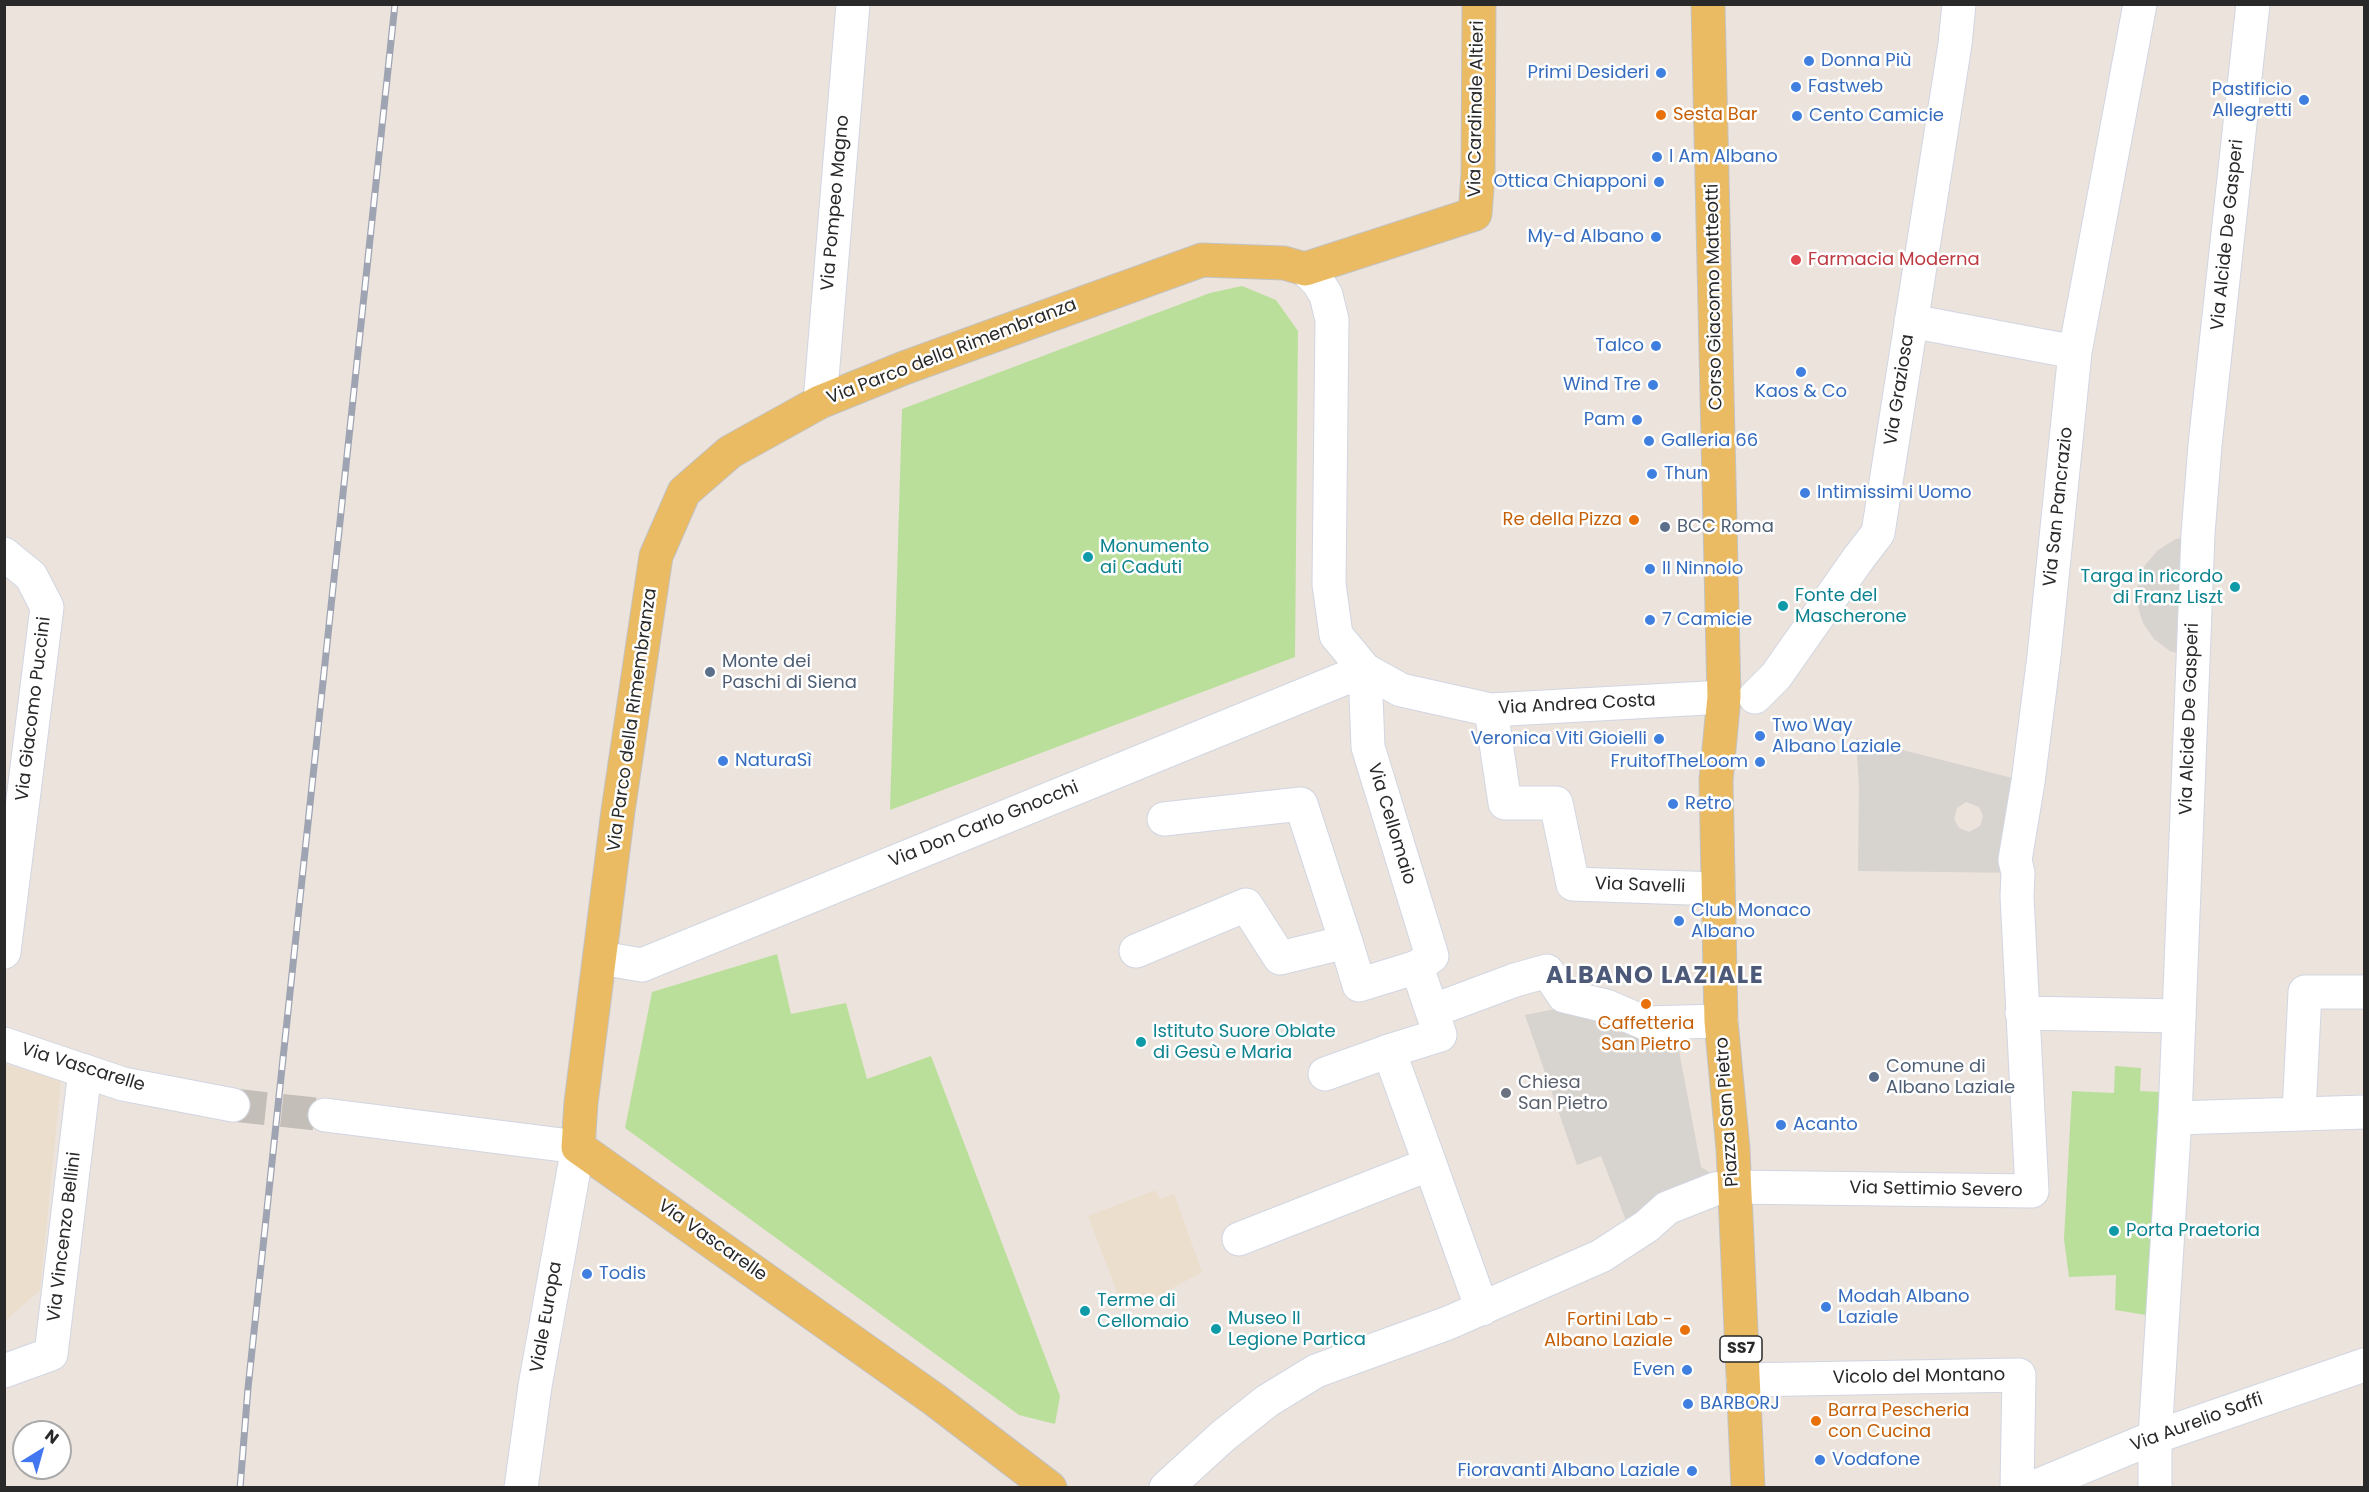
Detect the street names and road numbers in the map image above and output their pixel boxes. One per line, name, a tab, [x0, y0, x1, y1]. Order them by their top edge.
street label: Via Cardinale Altieri	[1465, 20, 1489, 198]
street label: Via Pompeo Magno	[818, 114, 854, 292]
street label: Via Alcide De Gasperi	[2207, 138, 2249, 332]
street label: Corso Giacomo Matteotti	[1702, 183, 1728, 411]
street label: Via Parco della Rimembranza	[824, 294, 1080, 410]
street label: Via Graziosa	[1881, 333, 1919, 447]
street label: Via San Pancrazio	[2040, 426, 2078, 588]
street label: Via Parco della Rimembranza	[604, 587, 662, 853]
street label: Via Giacomo Puccini	[12, 616, 56, 802]
street label: Via Alcide De Gasperi	[2176, 623, 2204, 815]
street label: Via Andrea Costa	[1498, 690, 1656, 720]
street label: Via Cellomaio	[1362, 761, 1420, 887]
street label: Via Don Carlo Gnocchi	[886, 777, 1082, 873]
street label: Via Savelli	[1594, 874, 1686, 898]
street label: Piazza San Pietro	[1712, 1036, 1744, 1188]
street label: Via Vascarelle	[19, 1039, 147, 1097]
street label: Via Vincenzo Bellini	[44, 1151, 86, 1323]
street label: Via Settimio Severo	[1849, 1178, 2023, 1202]
street label: Via Vascarelle	[653, 1195, 771, 1287]
street label: Viale Europa	[527, 1260, 567, 1374]
road number: SS7	[1720, 1336, 1762, 1362]
street label: Vicolo del Montano	[1832, 1365, 2006, 1389]
street label: Via Aurelio Saffi	[2128, 1389, 2266, 1457]

